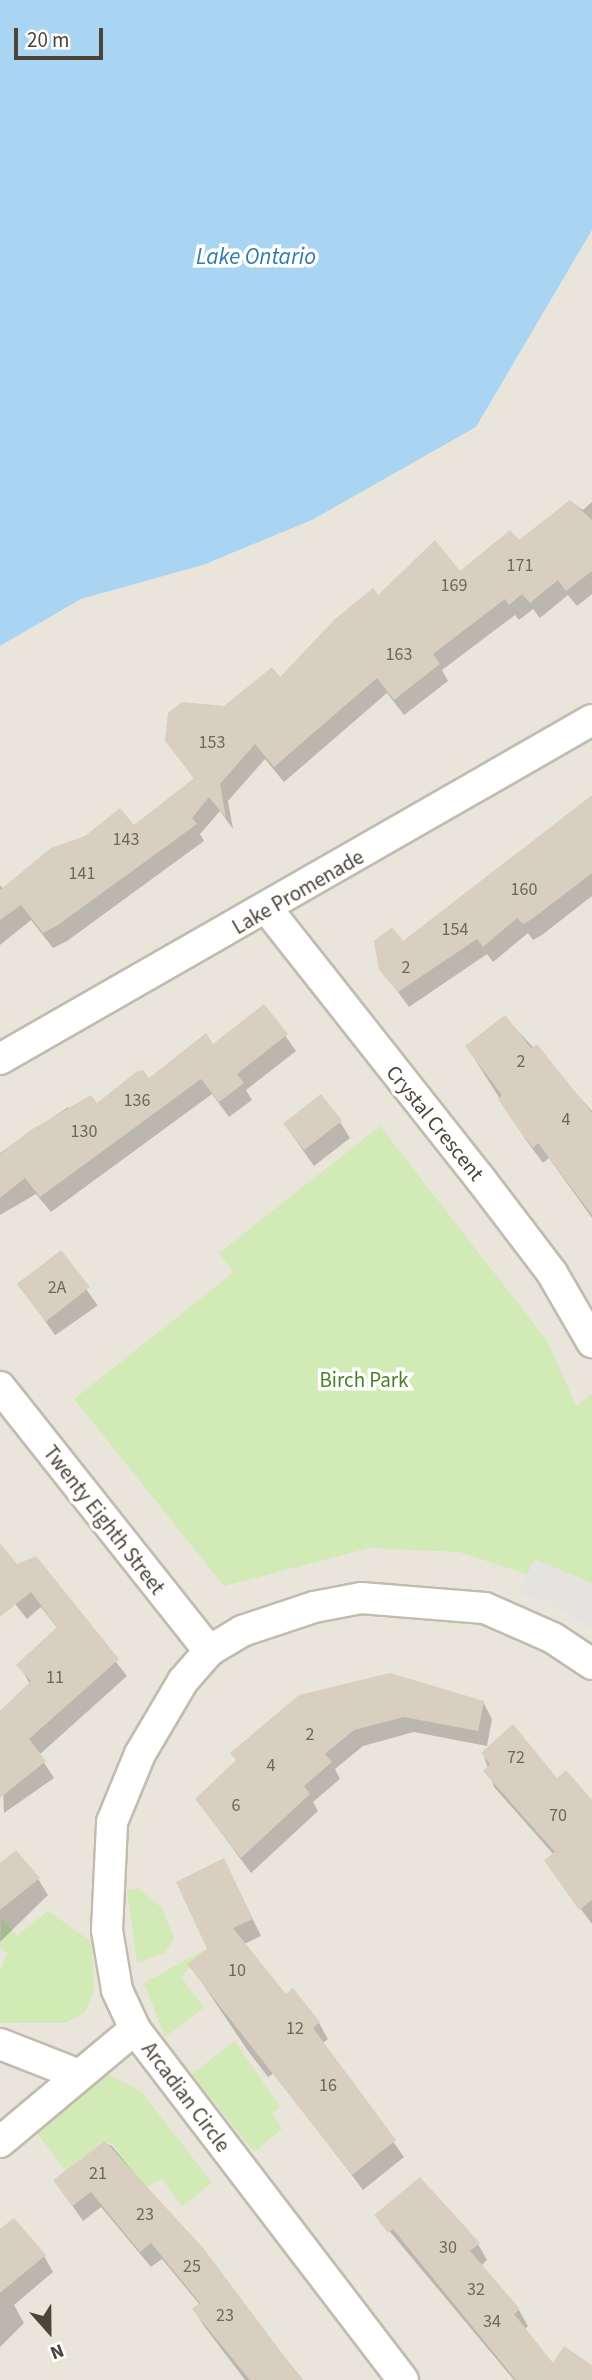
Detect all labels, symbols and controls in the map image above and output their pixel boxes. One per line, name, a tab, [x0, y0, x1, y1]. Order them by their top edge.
scale bar	[18, 14, 107, 58]
text: 20 m	[27, 25, 69, 55]
water label: Lake Ontario	[196, 243, 316, 271]
house number: 171	[507, 555, 533, 577]
house number: 169	[441, 575, 467, 597]
house number: 163	[386, 644, 412, 666]
house number: 153	[199, 732, 225, 754]
house number: 143	[113, 829, 139, 851]
street label: Lake Promenade	[228, 844, 368, 940]
house number: 141	[69, 863, 95, 885]
house number: 160	[511, 879, 537, 901]
house number: 154	[442, 919, 468, 941]
house number: 2	[402, 957, 410, 979]
house number: 2	[517, 1051, 525, 1073]
street label: Crystal Crescent	[381, 1060, 489, 1186]
house number: 136	[124, 1090, 150, 1112]
house number: 4	[562, 1109, 570, 1131]
house number: 130	[71, 1121, 97, 1143]
house number: 2A	[48, 1277, 66, 1299]
park label: Birch Park	[319, 1367, 409, 1393]
street label: Twenty Eighth Street	[38, 1440, 170, 1600]
house number: 11	[46, 1667, 64, 1689]
house number: 2	[306, 1724, 314, 1746]
house number: 72	[507, 1747, 525, 1769]
house number: 4	[267, 1755, 275, 1777]
house number: 6	[232, 1795, 240, 1817]
house number: 70	[549, 1805, 567, 1827]
house number: 10	[228, 1960, 246, 1982]
house number: 12	[286, 2018, 304, 2040]
street label: Arcadian Circle	[136, 2037, 236, 2157]
house number: 16	[319, 2075, 337, 2097]
house number: 21	[89, 2163, 107, 2185]
house number: 23	[136, 2204, 154, 2226]
house number: 30	[439, 2237, 457, 2259]
house number: 25	[183, 2256, 201, 2278]
house number: 32	[467, 2279, 485, 2301]
north arrow	[14, 2296, 84, 2366]
house number: 23	[216, 2305, 234, 2327]
house number: 34	[483, 2311, 501, 2333]
text: N	[46, 2336, 67, 2366]

